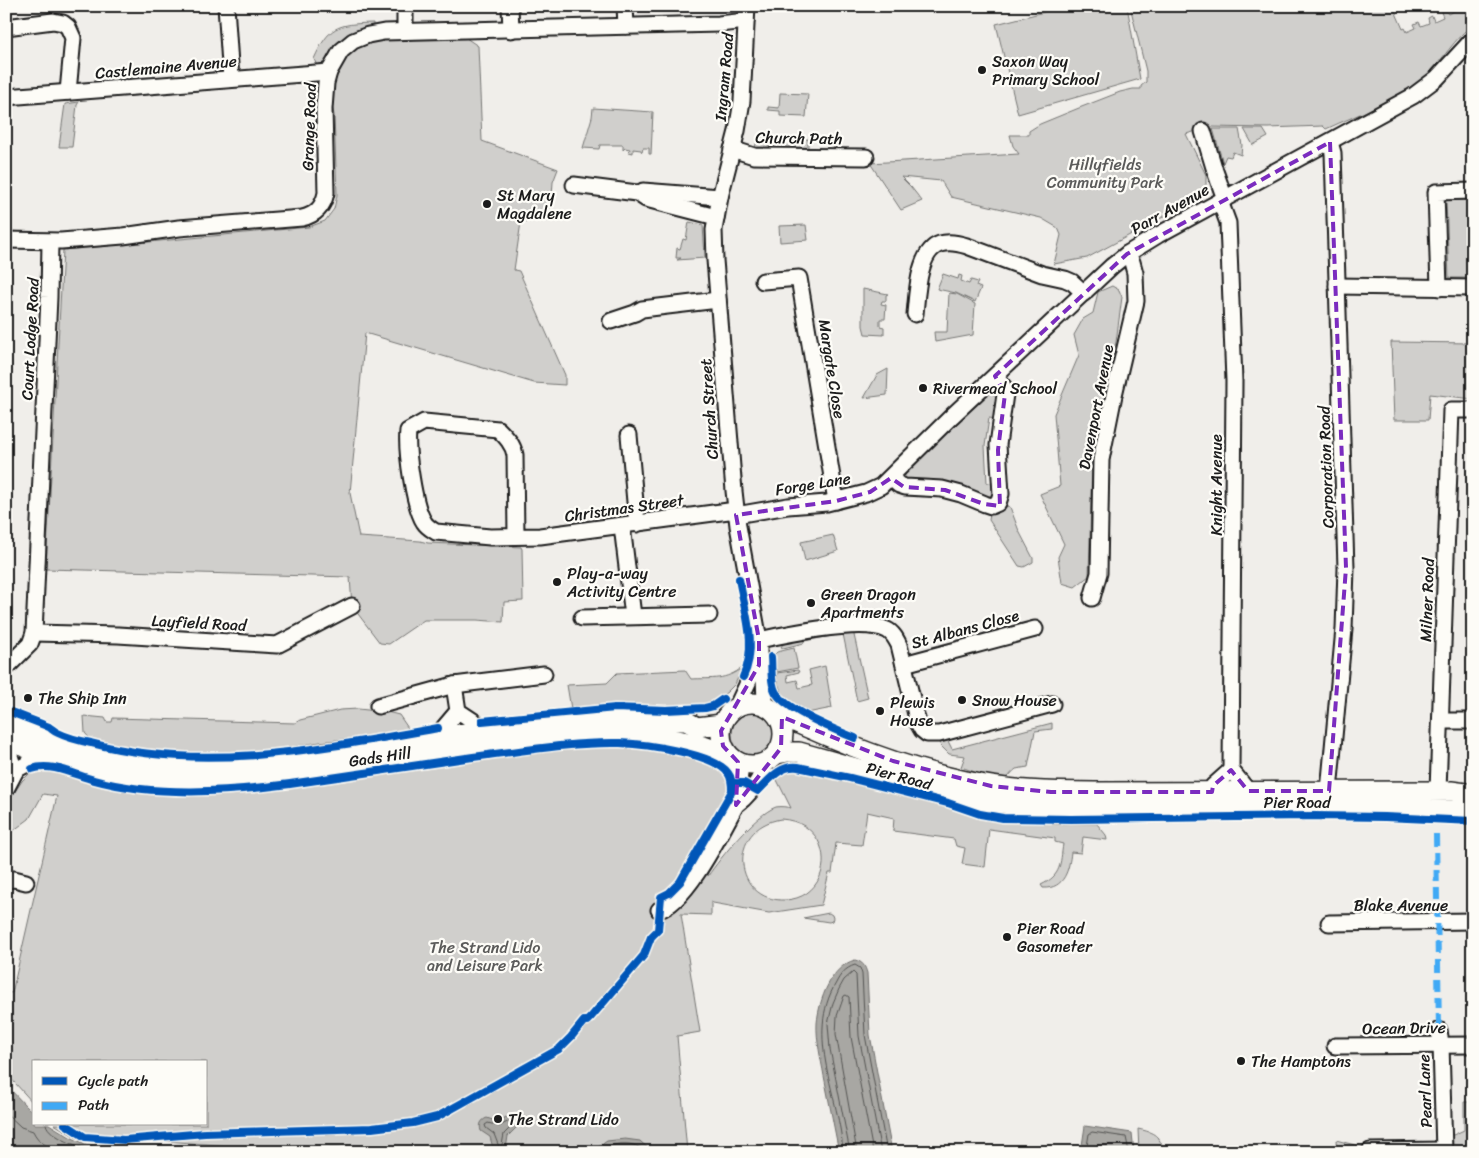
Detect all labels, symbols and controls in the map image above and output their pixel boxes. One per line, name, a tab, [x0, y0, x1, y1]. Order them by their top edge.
street label: Ingram Road	[706, 30, 742, 123]
street label: Castlemaine Avenue	[94, 46, 238, 88]
place label: Saxon Way Primary School	[992, 47, 1100, 94]
marker: Saxon Way Primary School	[976, 64, 988, 76]
street label: Grange Road	[293, 81, 325, 171]
street label: Church Path	[755, 123, 843, 153]
park label: Hillyfields Community Park	[1047, 150, 1164, 197]
street label: Parr Avenue	[1125, 175, 1215, 243]
place label: St Mary Magdalene	[497, 181, 572, 228]
marker: St Mary Magdalene	[481, 198, 493, 210]
street label: Court Lodge Road	[12, 275, 48, 401]
street label: Margate Close	[810, 317, 854, 421]
street label: Davenport Avenue	[1070, 342, 1122, 472]
street label: Church Street	[691, 358, 727, 460]
place label: Rivermead School	[933, 374, 1057, 403]
marker: Rivermead School	[917, 382, 929, 394]
street label: Corporation Road	[1309, 404, 1343, 529]
street label: Knight Avenue	[1202, 434, 1231, 536]
street label: Forge Lane	[773, 464, 853, 504]
street label: Christmas Street	[563, 485, 686, 531]
street label: Milner Road	[1411, 556, 1443, 642]
place label: Play-a-way Activity Centre	[566, 559, 676, 606]
marker: Play-a-way Activity Centre	[551, 576, 563, 588]
place label: Green Dragon Apartments	[820, 580, 916, 627]
marker: Green Dragon Apartments	[805, 597, 817, 609]
street label: St Albans Close	[908, 601, 1022, 657]
street label: Layfield Road	[151, 606, 249, 640]
place label: The Ship Inn	[38, 684, 127, 713]
place label: Snow House	[972, 686, 1057, 715]
place label: Plewis House	[890, 688, 935, 735]
marker: The Ship Inn	[22, 692, 34, 704]
marker: Snow House	[956, 694, 968, 706]
marker: Plewis House	[874, 705, 886, 717]
street label: Gads Hill	[347, 738, 414, 776]
street label: Pier Road	[863, 753, 937, 799]
street label: Pier Road	[1263, 788, 1332, 817]
street label: Blake Avenue	[1354, 891, 1448, 920]
place label: Pier Road Gasometer	[1017, 914, 1093, 961]
marker: Pier Road Gasometer	[1001, 931, 1013, 943]
park label: The Strand Lido and Leisure Park	[427, 933, 543, 980]
street label: Ocean Drive	[1362, 1013, 1446, 1043]
place label: The Hamptons	[1251, 1047, 1351, 1076]
street label: Pearl Lane	[1409, 1054, 1441, 1128]
marker: The Hamptons	[1235, 1055, 1247, 1067]
legend	[32, 1060, 208, 1126]
text: Cycle path	[78, 1068, 149, 1094]
text: Path	[78, 1092, 109, 1118]
place label: The Strand Lido	[508, 1105, 619, 1134]
marker: The Strand Lido	[492, 1113, 504, 1125]

